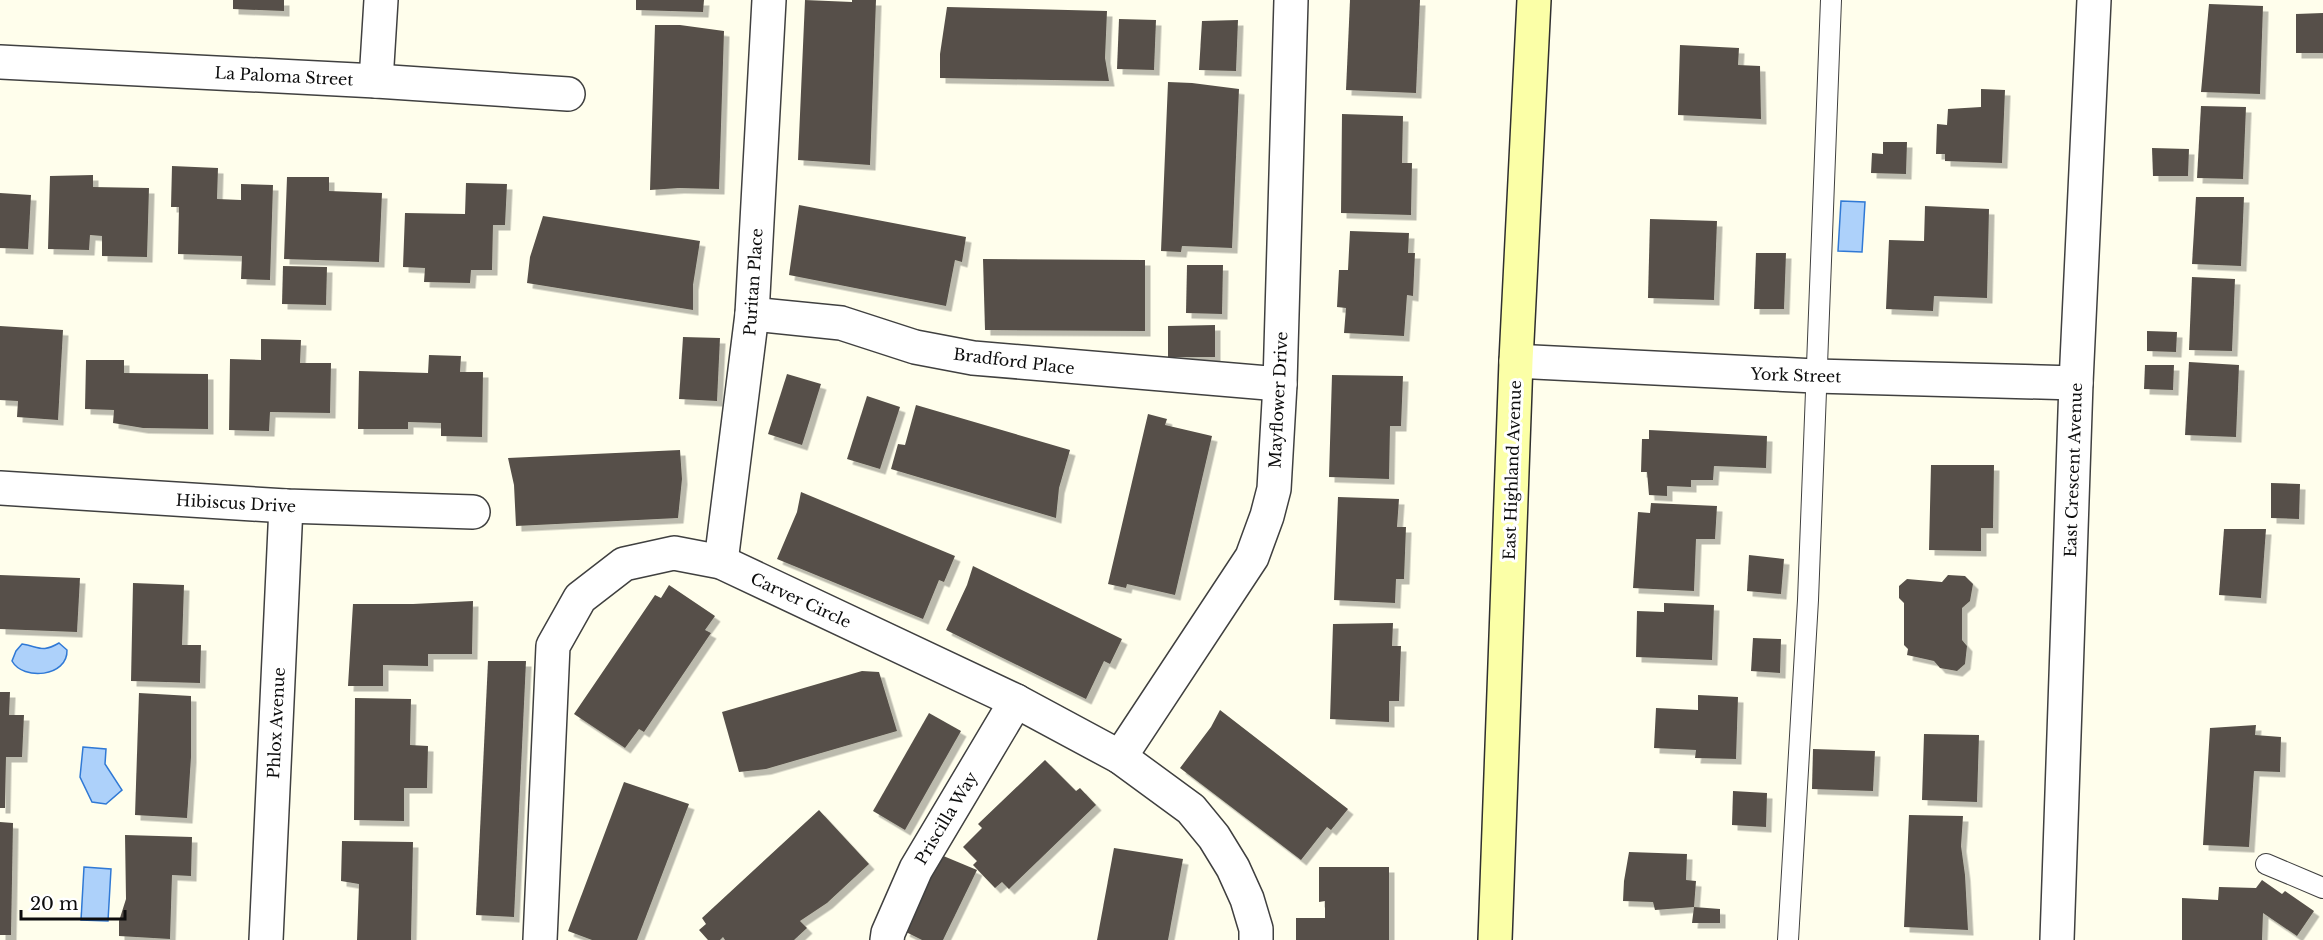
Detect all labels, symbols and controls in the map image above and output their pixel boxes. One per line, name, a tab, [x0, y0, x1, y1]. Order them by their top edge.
street label: La Paloma Street	[214, 62, 354, 90]
street label: Puritan Place	[739, 227, 767, 337]
street label: Mayflower Drive	[1264, 331, 1292, 469]
street label: Bradford Place	[952, 344, 1076, 378]
street label: York Street	[1749, 363, 1842, 387]
street label: East Highland Avenue	[1499, 380, 1525, 560]
street label: East Crescent Avenue	[2060, 382, 2086, 558]
street label: Hibiscus Drive	[175, 490, 297, 516]
street label: Carver Circle	[748, 568, 854, 632]
street label: Phlox Avenue	[263, 667, 289, 779]
street label: Priscilla Way	[910, 767, 982, 868]
scale bar	[21, 883, 124, 921]
text: 20 m	[30, 893, 78, 915]

